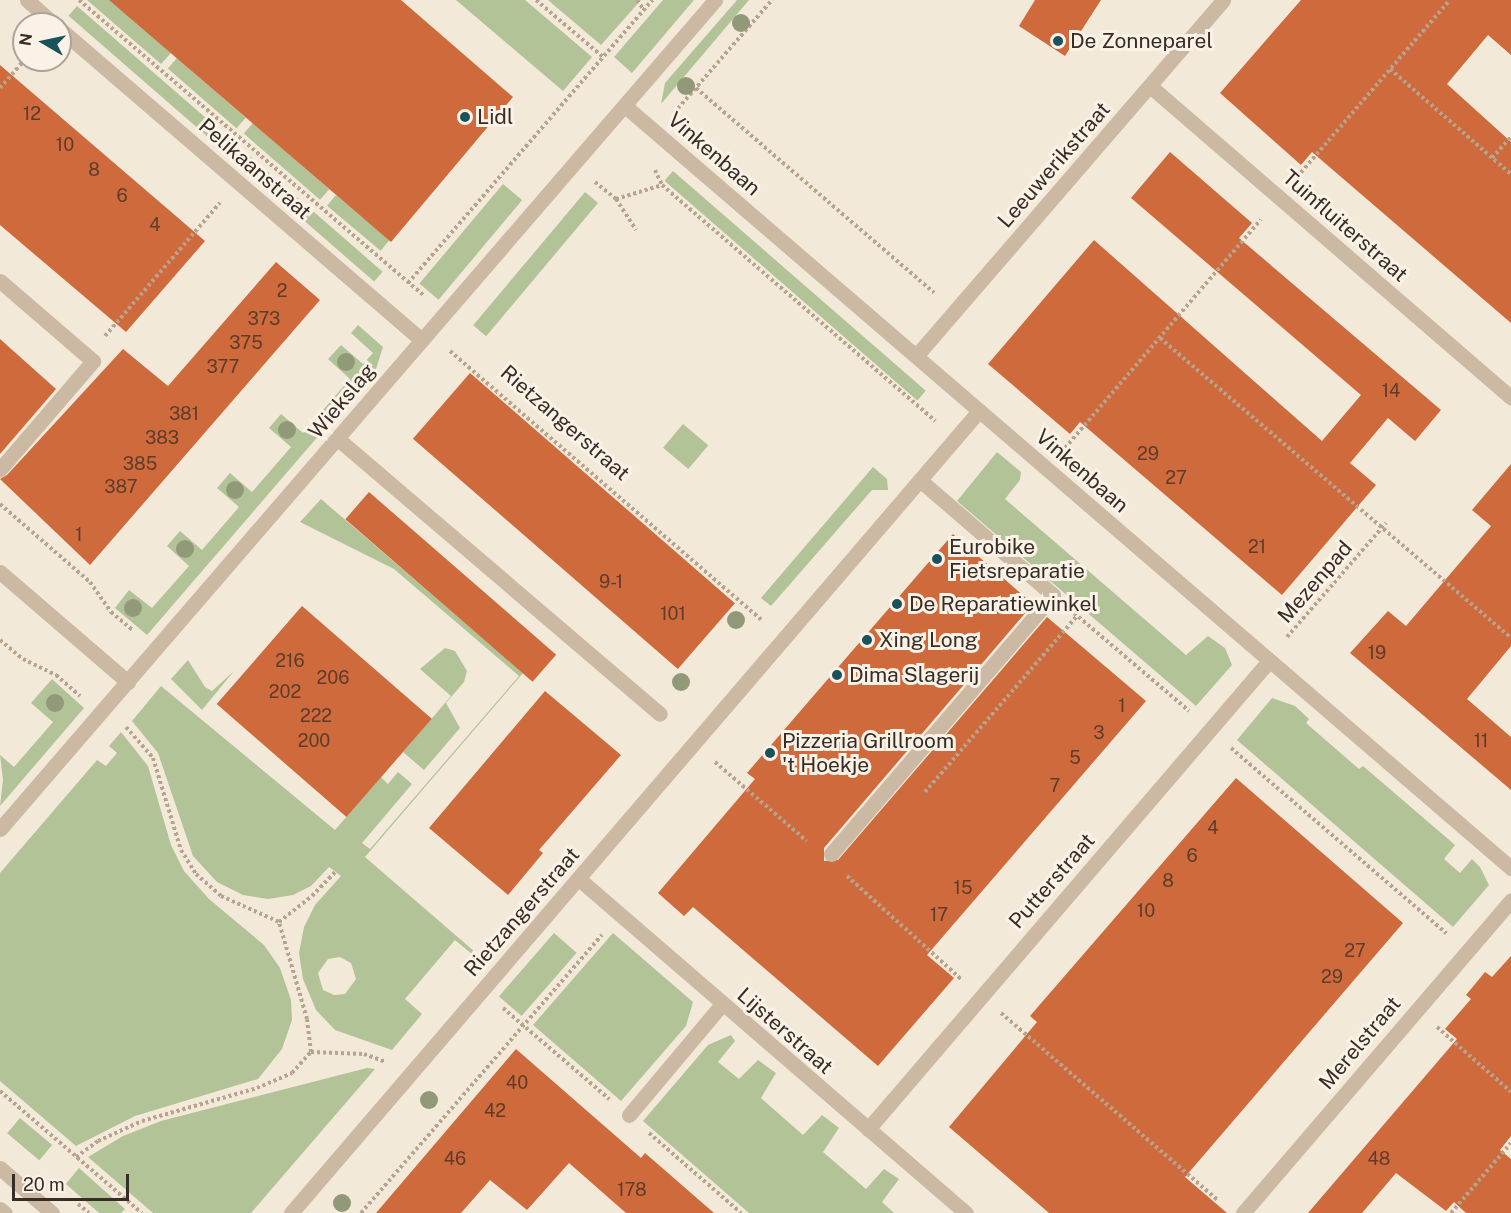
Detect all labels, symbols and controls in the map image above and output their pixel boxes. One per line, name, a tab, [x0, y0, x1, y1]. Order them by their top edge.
north arrow	[12, 12, 72, 72]
place label: De Zonneparel	[1070, 28, 1213, 54]
text: N	[15, 32, 36, 47]
marker: De Zonneparel	[1051, 34, 1065, 48]
street label: Leeuwerikstraat	[993, 97, 1115, 233]
house number: 12	[23, 103, 41, 125]
place label: Lidl	[477, 104, 513, 130]
street label: Vinkenbaan	[662, 107, 766, 201]
marker: Lidl	[458, 110, 472, 124]
street label: Pelikaanstraat	[194, 113, 316, 225]
house number: 10	[56, 134, 74, 156]
house number: 8	[88, 159, 100, 181]
street label: Tuinfluiterstraat	[1277, 165, 1413, 287]
house number: 6	[116, 185, 128, 207]
house number: 4	[149, 214, 161, 236]
house number: 2	[277, 280, 287, 302]
house number: 373	[248, 308, 280, 330]
house number: 375	[229, 332, 263, 354]
house number: 377	[207, 356, 239, 378]
street label: Wiekslag	[303, 358, 381, 444]
street label: Rietzangerstraat	[495, 360, 635, 486]
house number: 14	[1382, 380, 1400, 402]
house number: 381	[169, 403, 199, 425]
street label: Vinkenbaan	[1030, 424, 1134, 518]
house number: 383	[145, 427, 179, 449]
house number: 29	[1137, 443, 1159, 465]
house number: 385	[123, 453, 157, 475]
house number: 27	[1165, 467, 1187, 489]
house number: 387	[104, 476, 138, 498]
house number: 1	[75, 524, 83, 546]
place label: Eurobike Fietsreparatie	[949, 534, 1085, 584]
house number: 21	[1248, 536, 1266, 558]
street label: Mezenpad	[1272, 536, 1358, 628]
marker: Eurobike Fietsreparatie	[930, 552, 944, 566]
house number: 9-1	[599, 571, 623, 593]
place label: De Reparatiewinkel	[909, 591, 1098, 617]
marker: De Reparatiewinkel	[890, 597, 904, 611]
house number: 101	[660, 603, 686, 625]
place label: Xing Long	[879, 627, 978, 653]
marker: Xing Long	[860, 633, 874, 647]
house number: 19	[1368, 642, 1386, 664]
house number: 216	[275, 650, 305, 672]
place label: Dima Slagerij	[849, 662, 979, 688]
house number: 206	[317, 667, 349, 689]
marker: Dima Slagerij	[830, 668, 844, 682]
house number: 202	[269, 681, 301, 703]
house number: 1	[1118, 695, 1126, 717]
house number: 222	[300, 705, 332, 727]
house number: 3	[1093, 722, 1105, 744]
place label: Pizzeria Grillroom 't Hoekje	[782, 728, 954, 778]
house number: 200	[298, 730, 330, 752]
house number: 11	[1474, 730, 1488, 752]
marker: Pizzeria Grillroom 't Hoekje	[763, 746, 777, 760]
house number: 5	[1069, 747, 1081, 769]
house number: 7	[1050, 775, 1060, 797]
house number: 4	[1207, 817, 1219, 839]
street label: Putterstraat	[1004, 828, 1100, 934]
street label: Rietzangerstraat	[459, 842, 585, 982]
house number: 6	[1186, 845, 1198, 867]
house number: 8	[1162, 870, 1174, 892]
house number: 15	[954, 877, 972, 899]
house number: 10	[1137, 900, 1155, 922]
house number: 17	[930, 904, 948, 926]
house number: 27	[1344, 940, 1366, 962]
house number: 29	[1321, 966, 1343, 988]
street label: Lijsterstraat	[732, 983, 838, 1079]
street label: Merelstraat	[1314, 991, 1406, 1095]
house number: 40	[506, 1072, 528, 1094]
house number: 42	[484, 1100, 506, 1122]
house number: 46	[444, 1148, 466, 1170]
house number: 48	[1368, 1148, 1390, 1170]
scale bar	[15, 1162, 132, 1200]
text: 20 m	[23, 1174, 65, 1195]
house number: 178	[617, 1179, 647, 1201]

